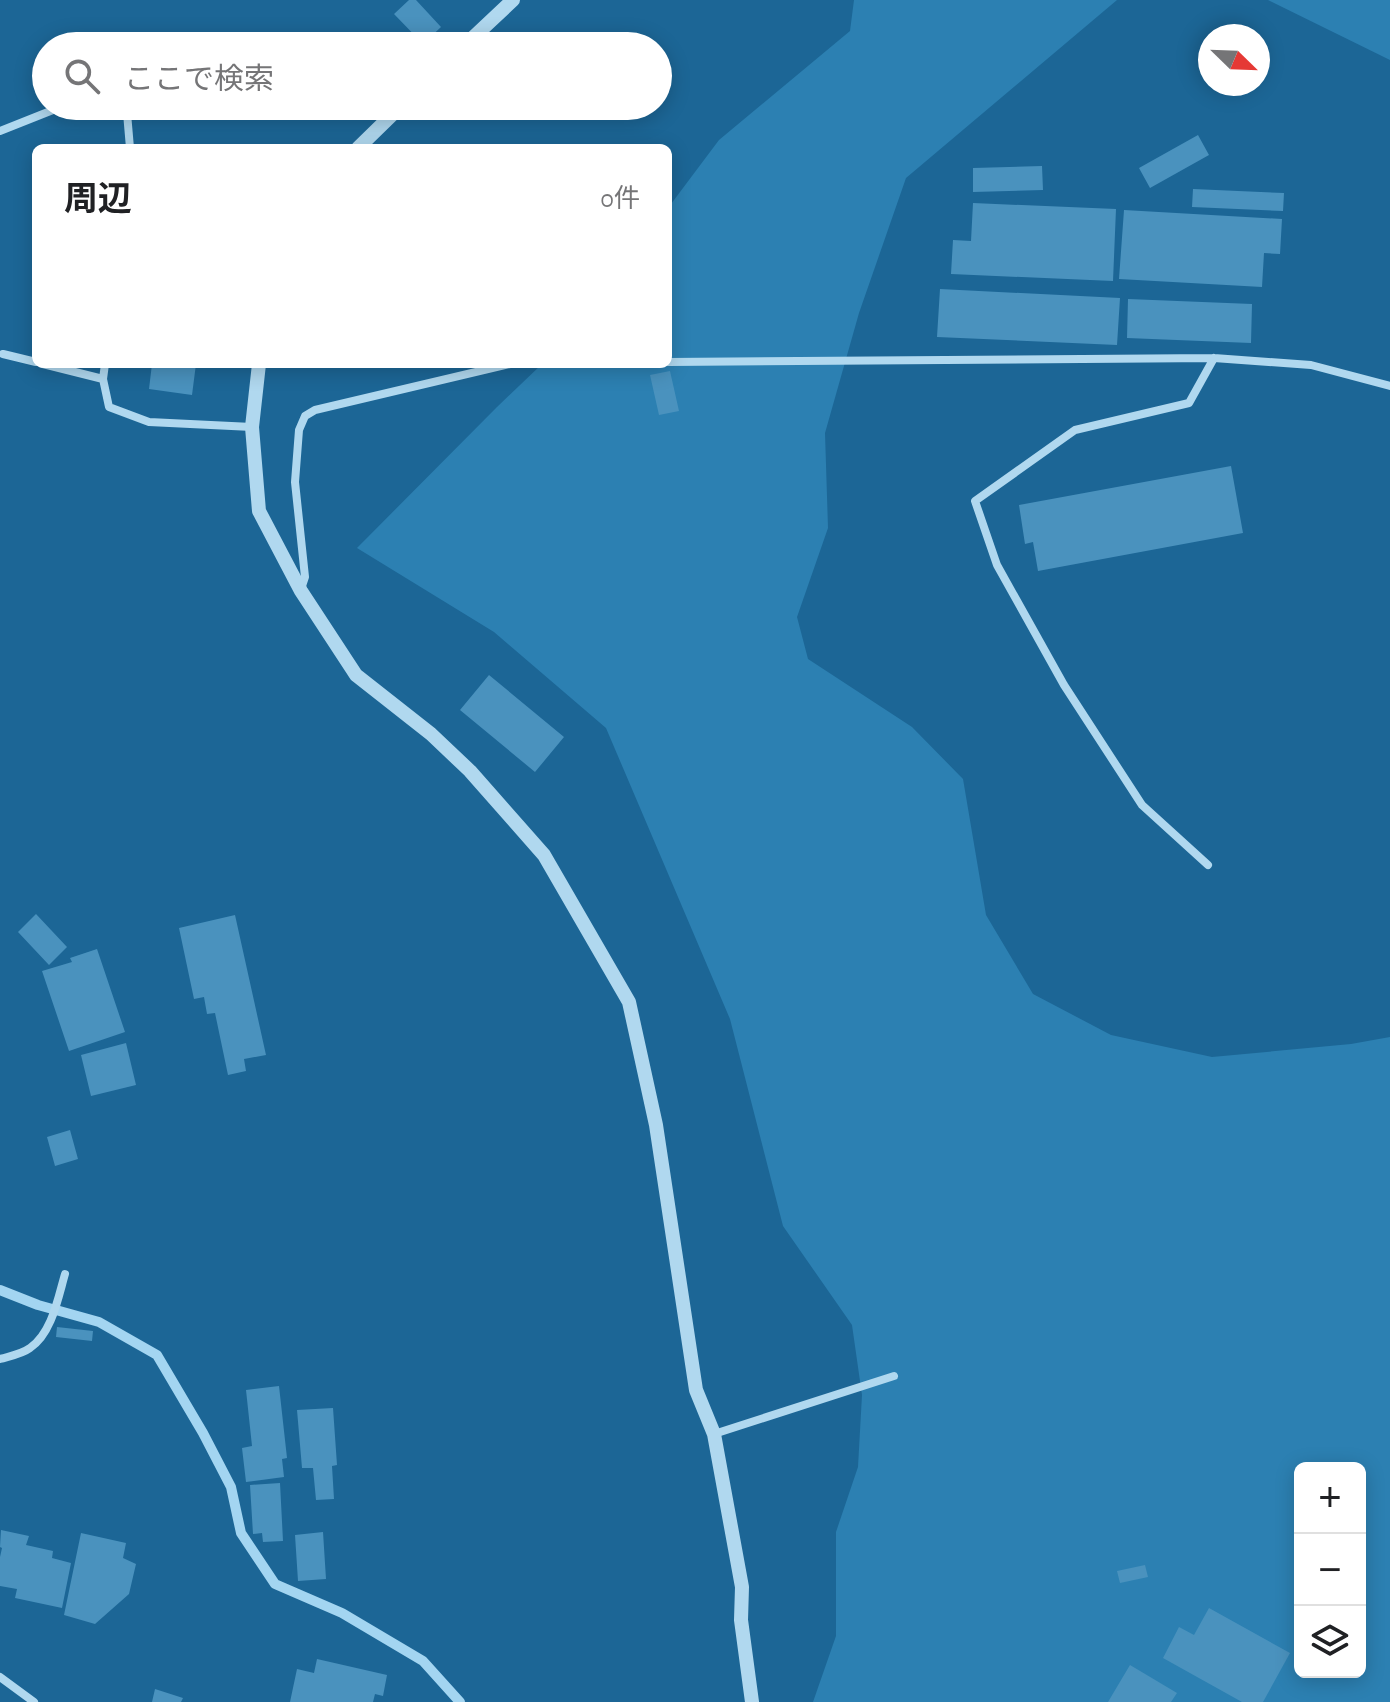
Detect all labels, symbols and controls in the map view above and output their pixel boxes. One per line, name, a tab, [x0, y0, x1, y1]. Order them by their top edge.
north arrow	[1198, 24, 1270, 96]
search box	[32, 32, 672, 120]
icon: search	[60, 54, 104, 98]
text: ここで検索	[124, 65, 274, 95]
text: 周辺	[64, 183, 132, 217]
text: 0件	[600, 186, 640, 212]
map controls	[1294, 1462, 1366, 1678]
button: +	[1294, 1462, 1366, 1534]
button: −	[1294, 1534, 1366, 1606]
button: layers	[1294, 1606, 1366, 1678]

